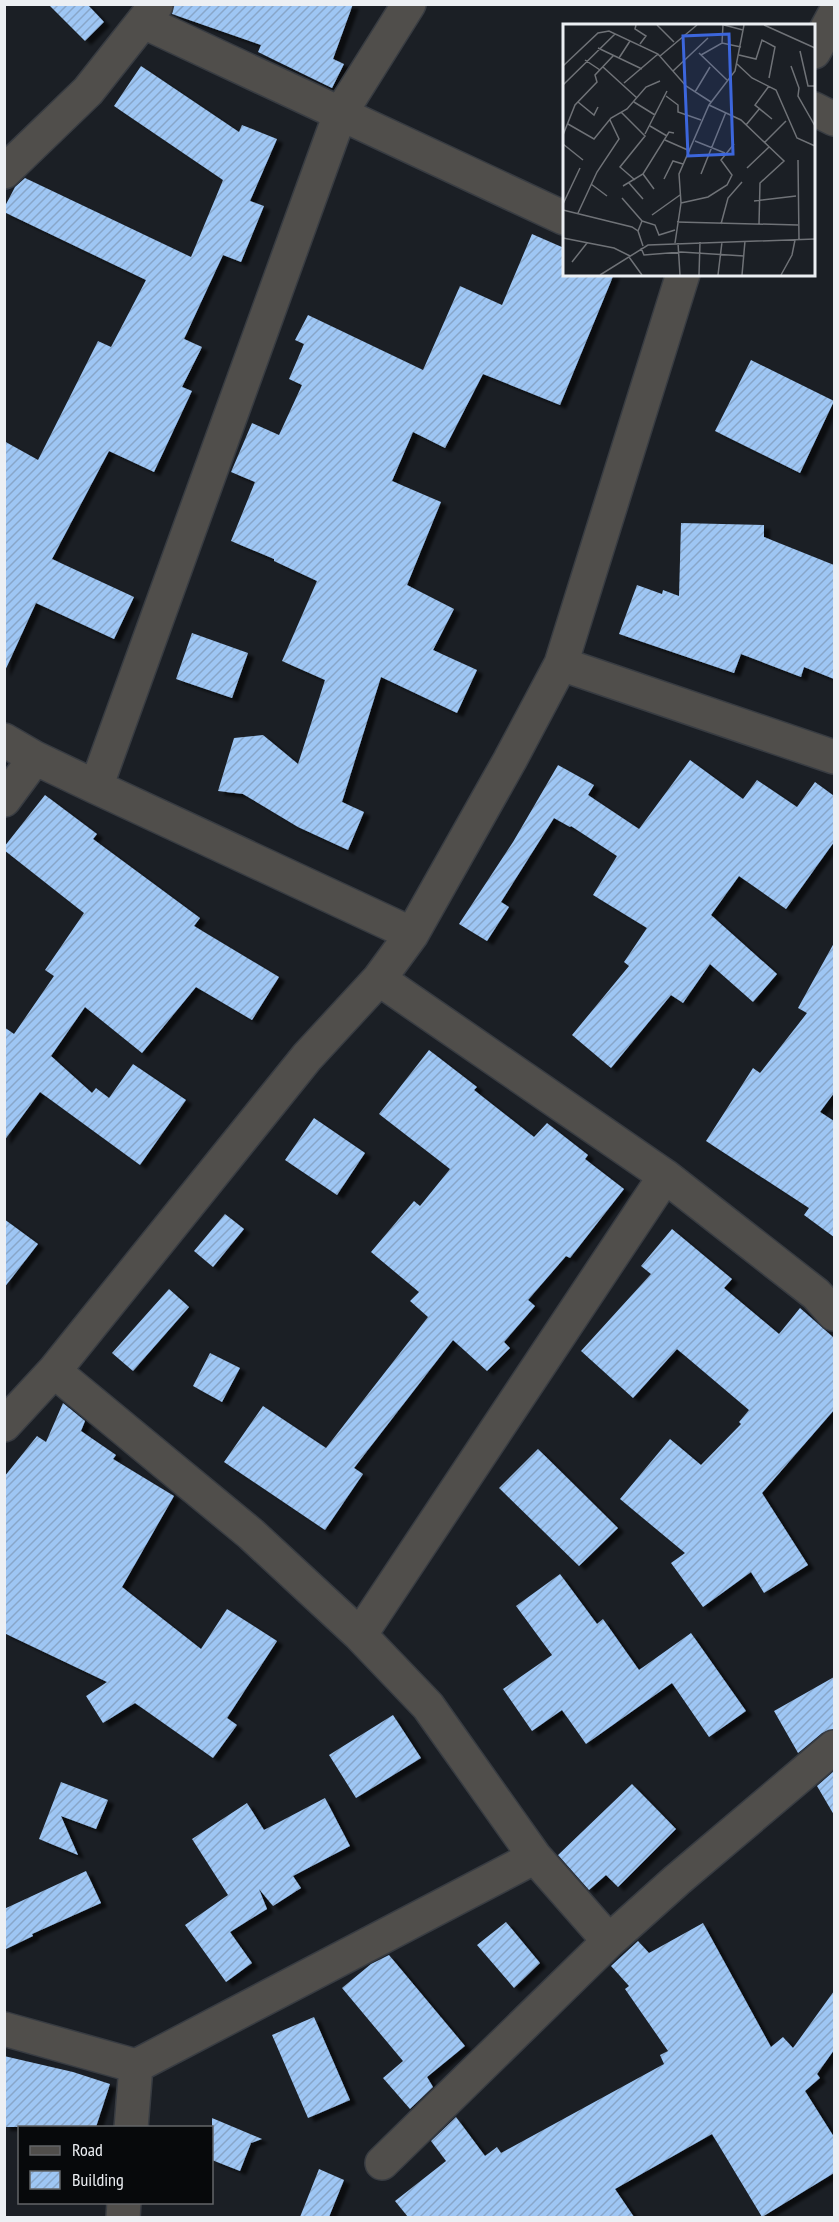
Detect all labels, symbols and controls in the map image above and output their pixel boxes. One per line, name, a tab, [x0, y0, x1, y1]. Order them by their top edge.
inset map	[563, 24, 815, 276]
legend	[18, 2126, 213, 2204]
text: Road	[72, 2138, 103, 2161]
text: Building	[72, 2168, 124, 2191]

